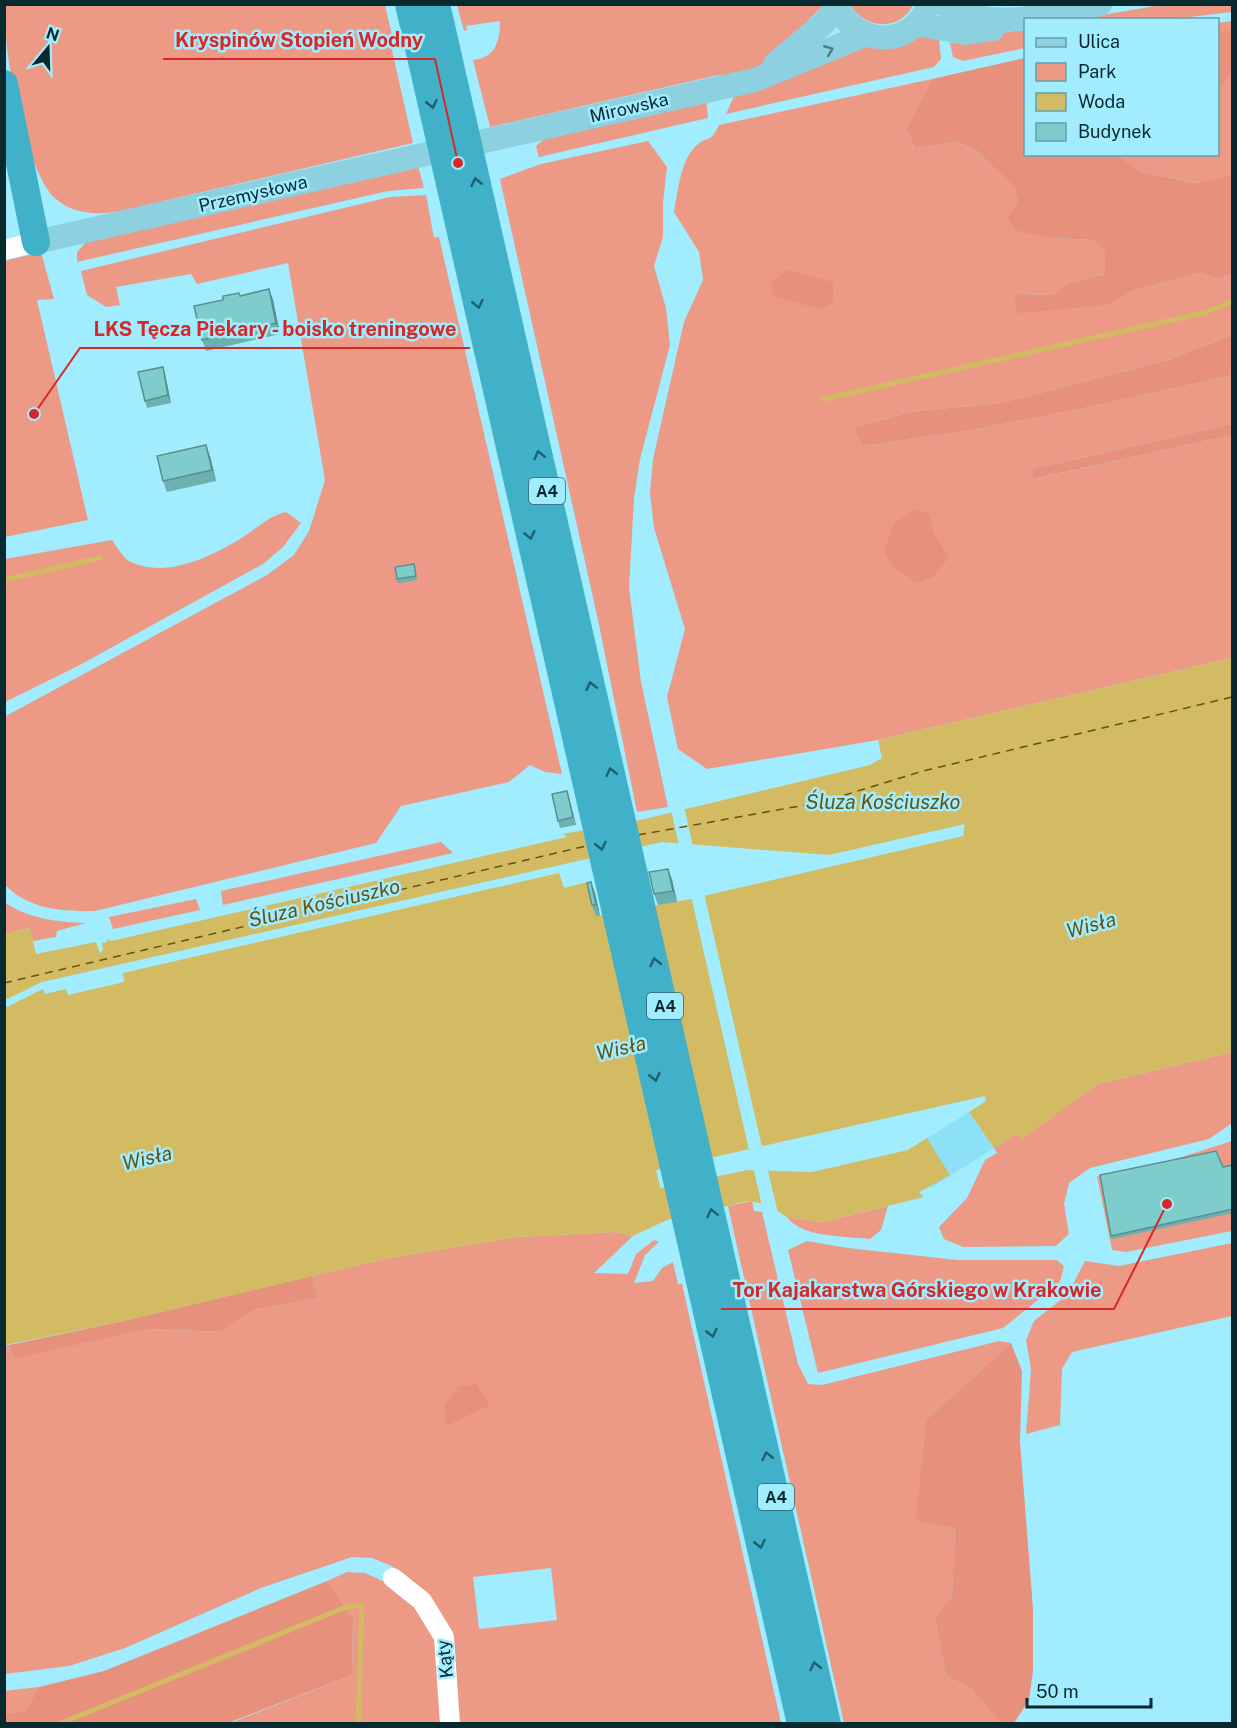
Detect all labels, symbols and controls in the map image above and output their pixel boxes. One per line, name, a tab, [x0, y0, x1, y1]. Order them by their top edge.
north arrow	[18, 18, 78, 78]
legend	[1024, 18, 1219, 156]
callout: Kryspinów Stopień Wodny	[163, 21, 435, 59]
text: N	[44, 23, 62, 45]
text: Kryspinów Stopień Wodny	[175, 28, 423, 52]
text: Ulica	[1078, 31, 1120, 52]
one-way arrow	[822, 45, 833, 57]
text: Park	[1078, 61, 1116, 82]
street label: Mirowska	[587, 88, 670, 127]
text: Woda	[1078, 91, 1125, 112]
one-way arrow	[425, 99, 438, 109]
text: Budynek	[1078, 121, 1152, 142]
street label: Przemysłowa	[196, 171, 309, 216]
one-way arrow	[471, 177, 484, 187]
one-way arrow	[470, 299, 483, 309]
callout: LKS Tęcza Piekary - boisko treningowe	[80, 310, 470, 348]
text: LKS Tęcza Piekary - boisko treningowe	[93, 317, 457, 341]
one-way arrow	[533, 450, 546, 460]
road number: A4	[529, 478, 565, 504]
one-way arrow	[523, 530, 536, 540]
one-way arrow	[585, 681, 598, 691]
one-way arrow	[605, 767, 618, 777]
water label: Śluza Kościuszko	[806, 789, 961, 814]
one-way arrow	[594, 841, 607, 851]
water label: Śluza Kościuszko	[246, 873, 402, 932]
water label: Wisła	[1063, 907, 1119, 943]
one-way arrow	[649, 957, 662, 967]
road number: A4	[647, 993, 683, 1019]
water label: Wisła	[594, 1031, 648, 1065]
one-way arrow	[648, 1072, 661, 1082]
water label: Wisła	[120, 1141, 174, 1175]
one-way arrow	[706, 1208, 719, 1218]
callout: Tor Kajakarstwa Górskiego w Krakowie	[721, 1271, 1114, 1309]
text: Tor Kajakarstwa Górskiego w Krakowie	[732, 1278, 1102, 1302]
one-way arrow	[705, 1328, 718, 1338]
one-way arrow	[761, 1451, 774, 1461]
road number: A4	[758, 1484, 794, 1510]
one-way arrow	[753, 1538, 766, 1548]
street label: Kąty	[432, 1638, 457, 1679]
one-way arrow	[809, 1662, 822, 1672]
scale bar	[1027, 1671, 1152, 1709]
text: 50 m	[1036, 1681, 1079, 1702]

